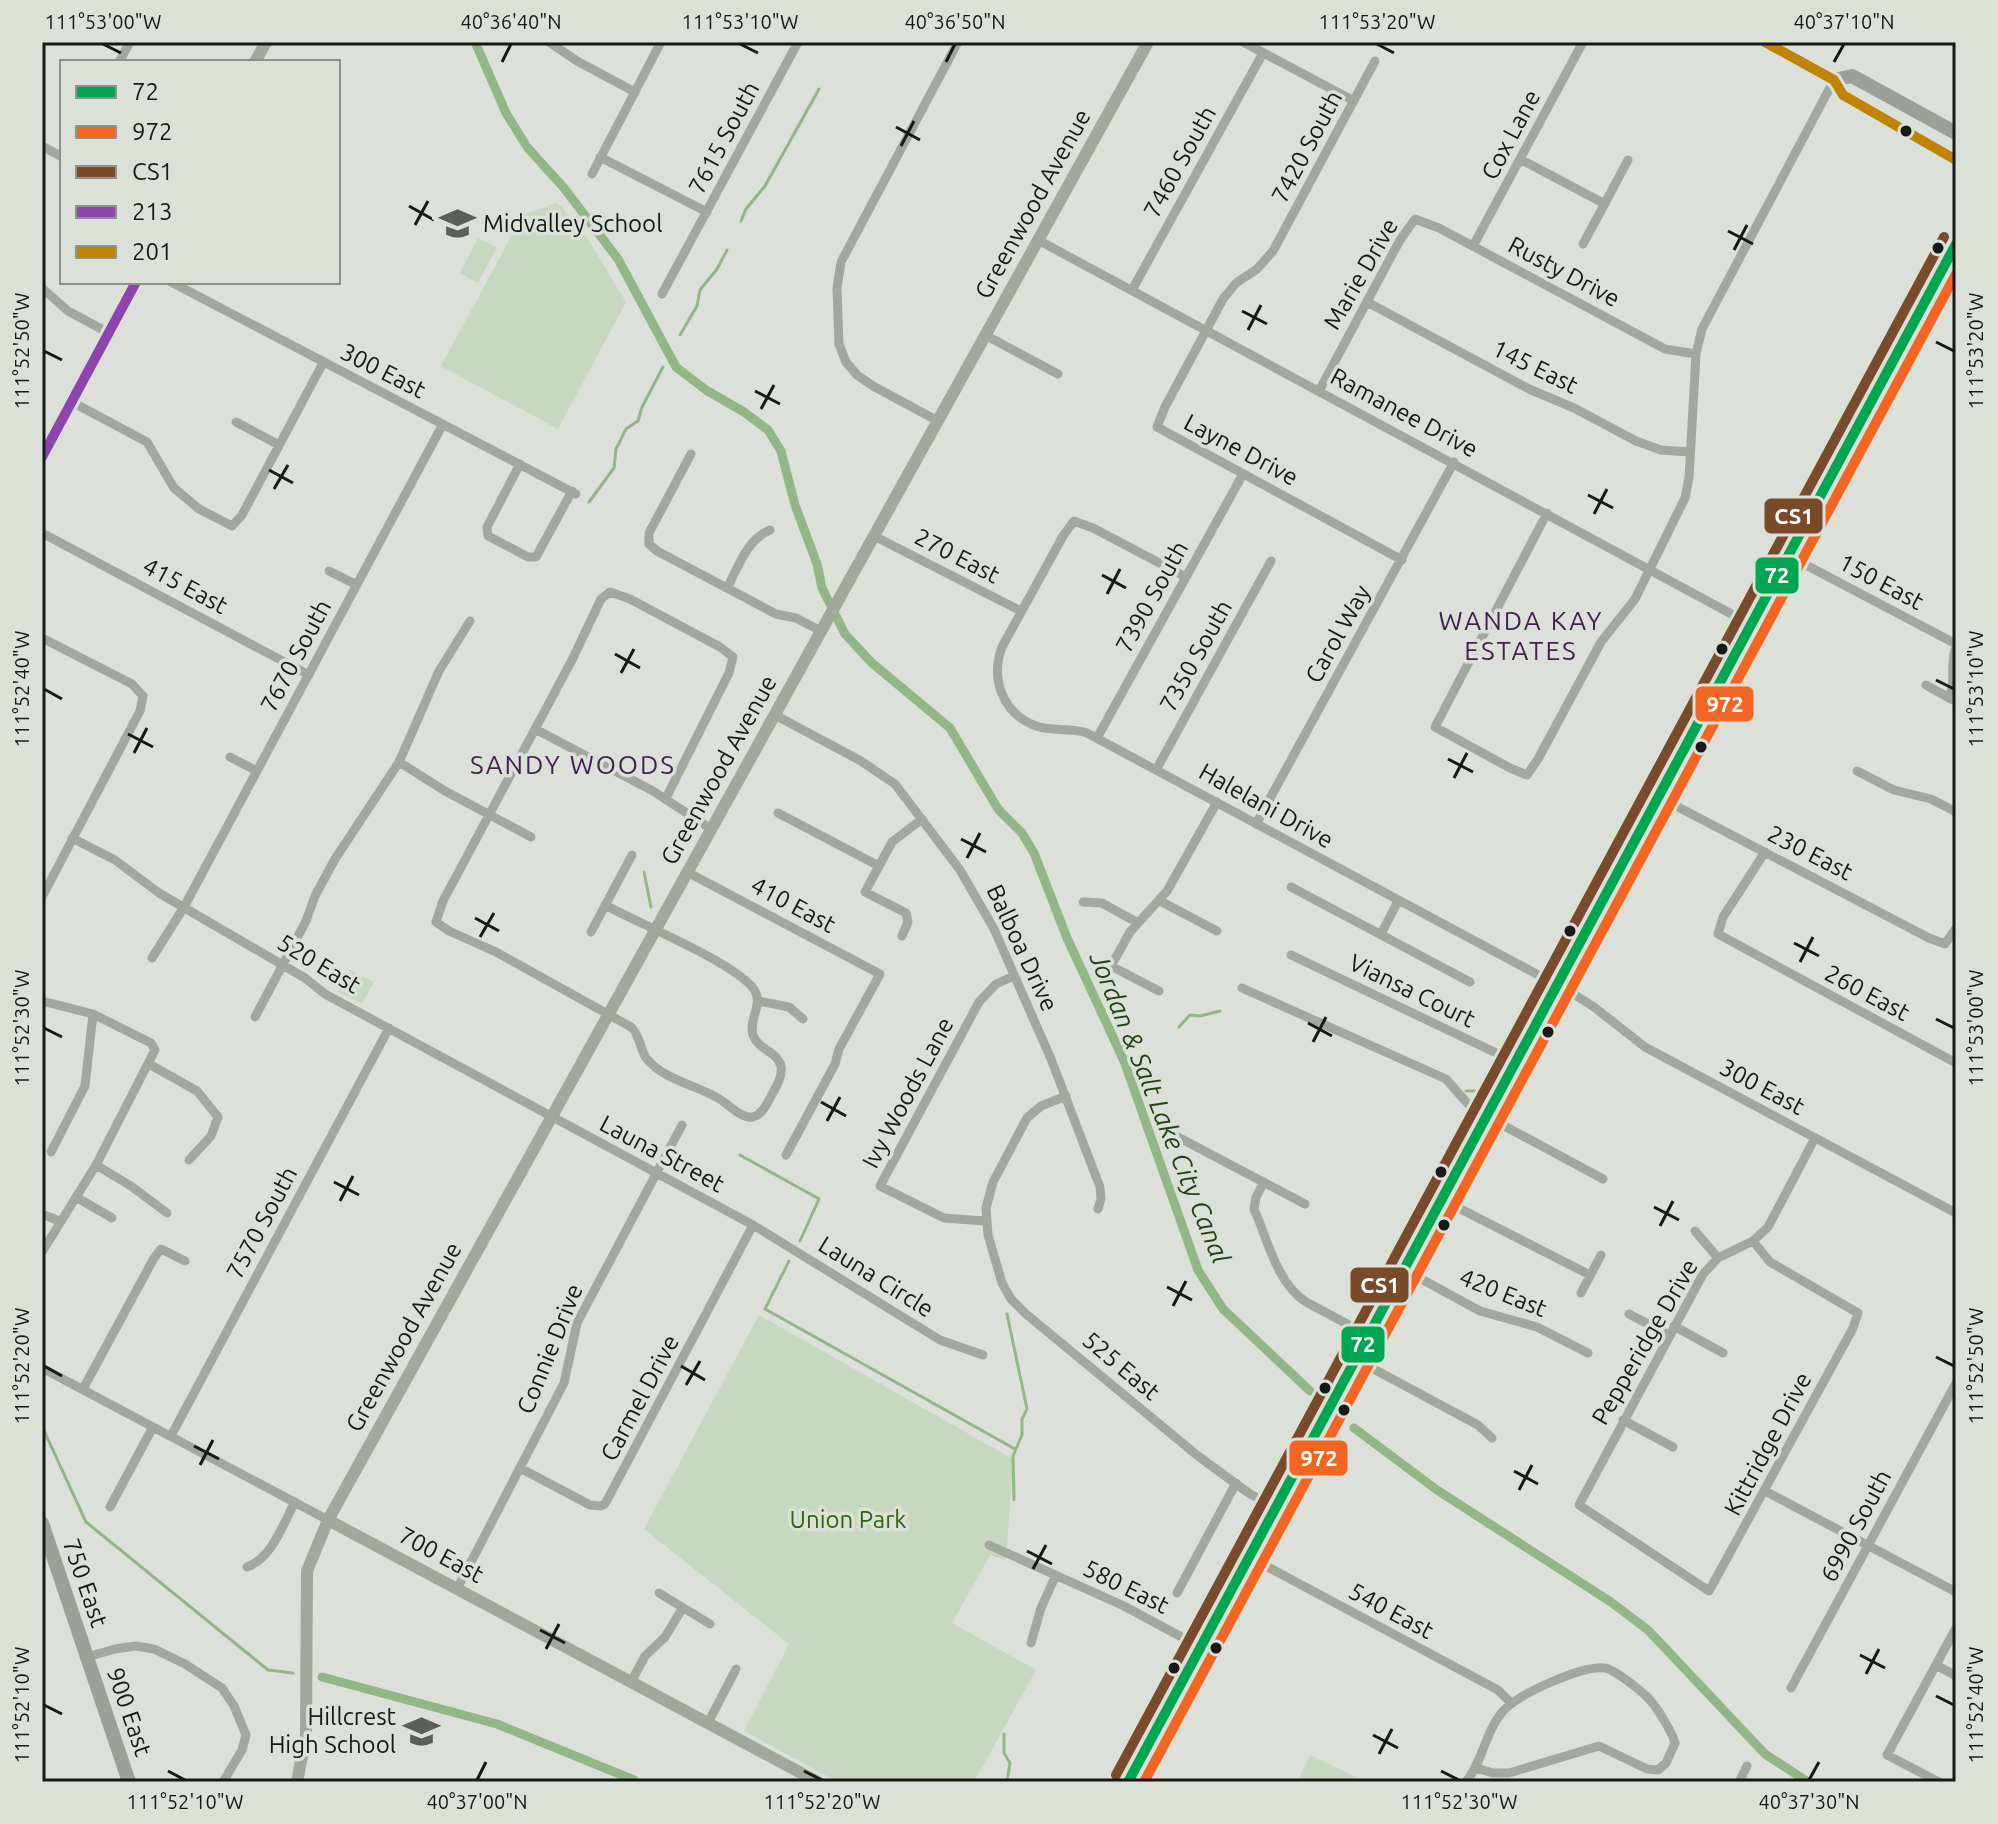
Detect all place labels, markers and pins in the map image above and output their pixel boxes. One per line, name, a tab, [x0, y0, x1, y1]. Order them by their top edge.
unlabelled marker	[1898, 123, 1914, 139]
school or university icon: Midvalley School	[438, 205, 476, 243]
place label: Midvalley School	[483, 210, 662, 237]
unlabelled marker	[1930, 240, 1946, 256]
unlabelled marker	[1714, 641, 1730, 657]
unlabelled marker	[1693, 739, 1709, 755]
unlabelled marker	[1562, 923, 1578, 939]
unlabelled marker	[1540, 1024, 1556, 1040]
unlabelled marker	[1433, 1164, 1449, 1180]
unlabelled marker	[1436, 1217, 1452, 1233]
unlabelled marker	[1317, 1380, 1333, 1396]
unlabelled marker	[1336, 1402, 1352, 1418]
unlabelled marker	[1208, 1640, 1224, 1656]
unlabelled marker	[1166, 1660, 1182, 1676]
place label: Hillcrest High School	[269, 1703, 397, 1758]
school or university icon: Hillcrest High School	[403, 1712, 441, 1750]

